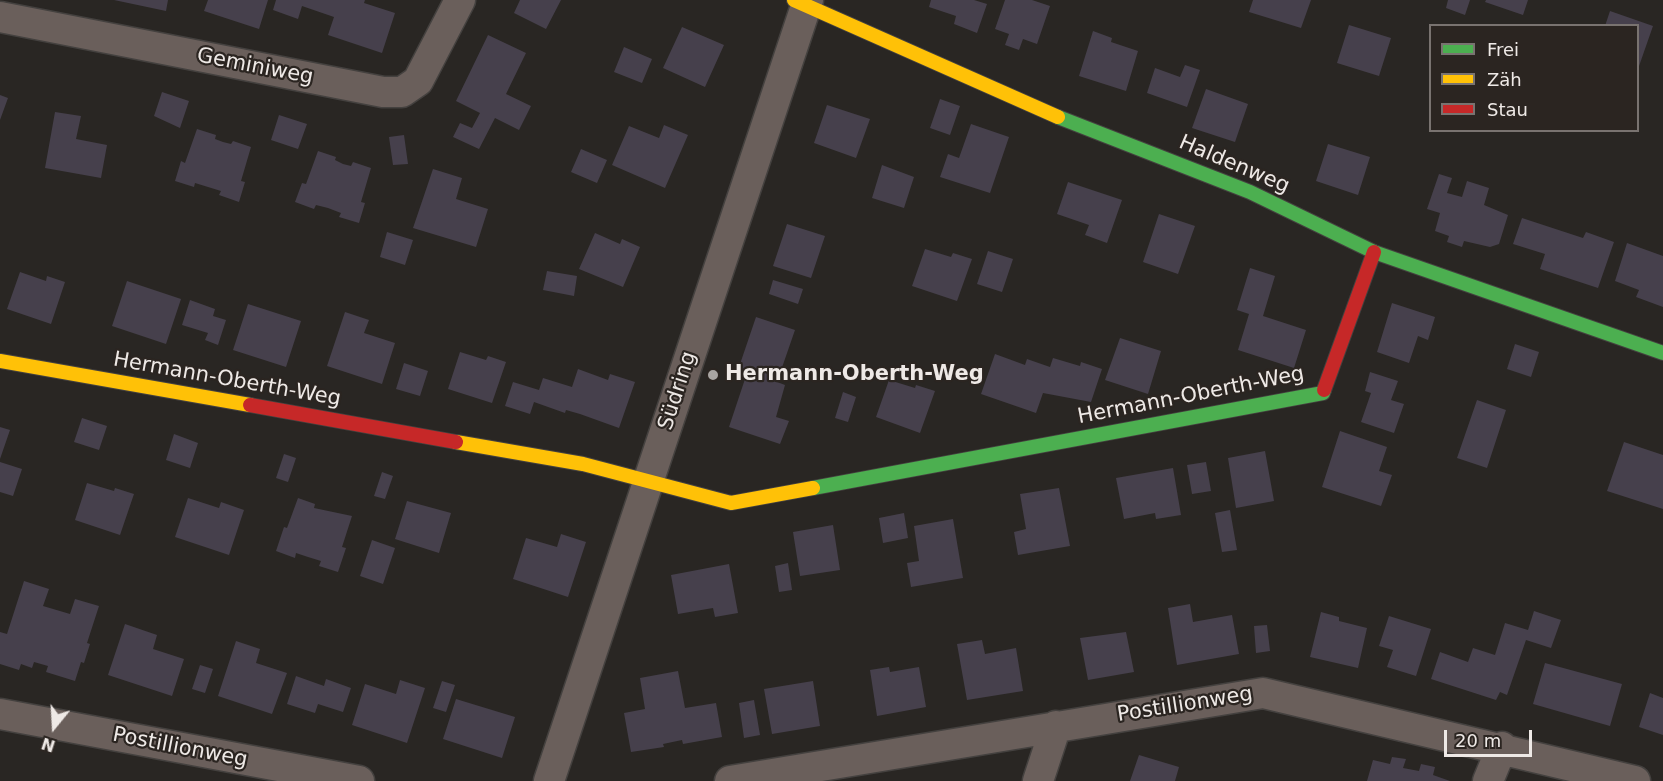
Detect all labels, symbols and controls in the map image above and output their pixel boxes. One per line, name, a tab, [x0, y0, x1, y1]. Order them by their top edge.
legend	[1429, 24, 1639, 132]
text: Frei	[1487, 39, 1519, 60]
street label: Geminiweg	[195, 43, 315, 91]
text: Zäh	[1487, 69, 1522, 90]
text: Stau	[1487, 99, 1528, 120]
street label: Haldenweg	[1175, 130, 1293, 200]
street label: Hermann-Oberth-Weg	[111, 348, 343, 412]
street label: Südring	[653, 349, 703, 433]
place label: Hermann-Oberth-Weg	[725, 362, 984, 388]
street label: Hermann-Oberth-Weg	[1075, 362, 1307, 430]
marker: Hermann-Oberth-Weg	[706, 368, 720, 382]
street label: Postillionweg	[1115, 682, 1255, 728]
north arrow	[24, 697, 84, 757]
scale bar	[1447, 718, 1536, 756]
street label: Postillionweg	[110, 723, 250, 773]
text: 20 m	[1455, 730, 1501, 751]
text: N	[39, 733, 58, 756]

